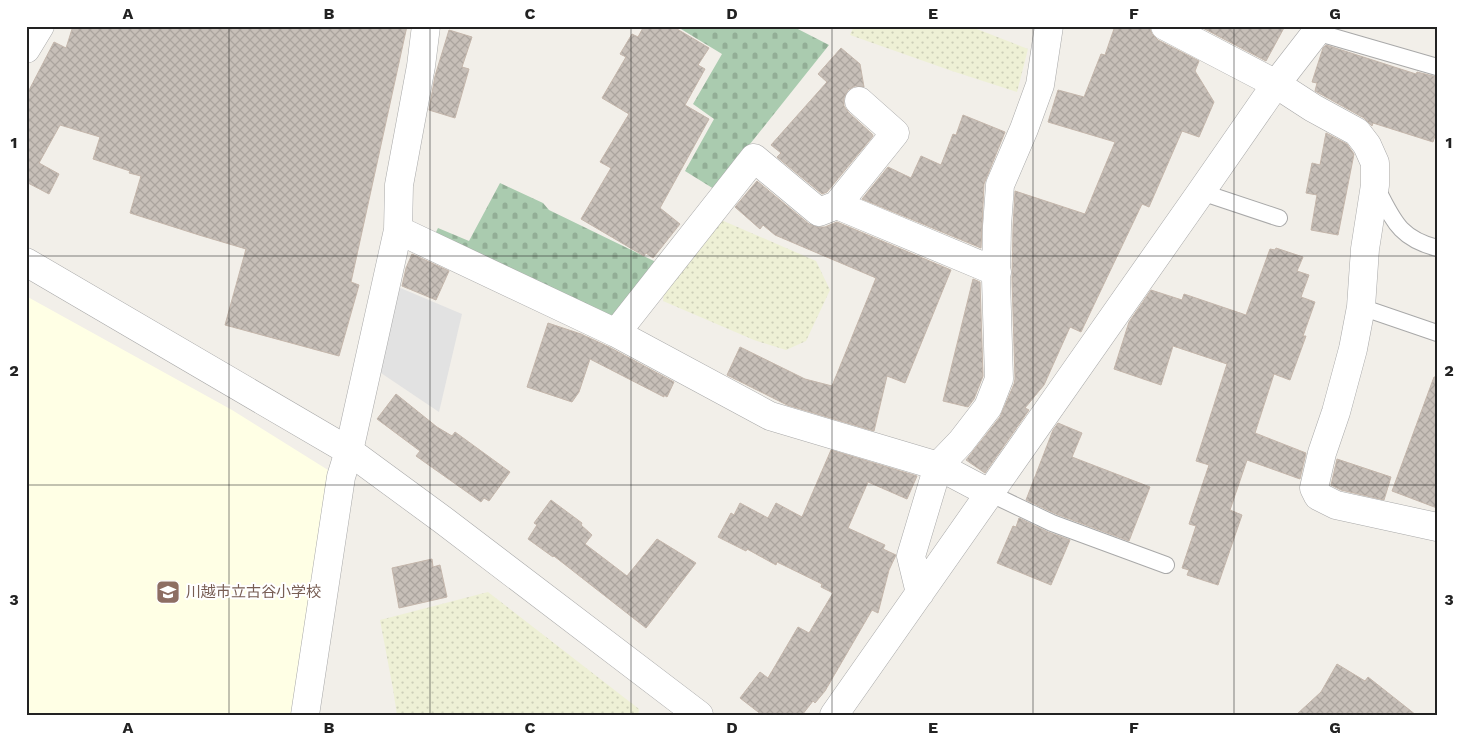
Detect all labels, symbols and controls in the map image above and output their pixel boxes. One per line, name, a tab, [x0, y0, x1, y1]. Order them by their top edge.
text: A	[123, 4, 134, 23]
text: B	[324, 4, 335, 23]
text: C	[525, 4, 536, 23]
text: D	[726, 4, 738, 23]
text: E	[928, 4, 938, 23]
text: F	[1129, 4, 1139, 23]
text: G	[1329, 4, 1341, 23]
text: 1	[11, 133, 17, 152]
text: 1	[1446, 133, 1452, 152]
text: 2	[9, 361, 19, 380]
text: 2	[1444, 361, 1454, 380]
school or university icon: 川越市立古谷小学校	[155, 579, 181, 605]
place label: 川越市立古谷小学校	[186, 583, 321, 601]
text: 3	[9, 590, 19, 609]
text: 3	[1444, 590, 1454, 609]
text: A	[123, 718, 134, 737]
text: B	[324, 718, 335, 737]
text: C	[525, 718, 536, 737]
text: D	[726, 718, 738, 737]
text: E	[928, 718, 938, 737]
text: F	[1129, 718, 1139, 737]
text: G	[1329, 718, 1341, 737]

